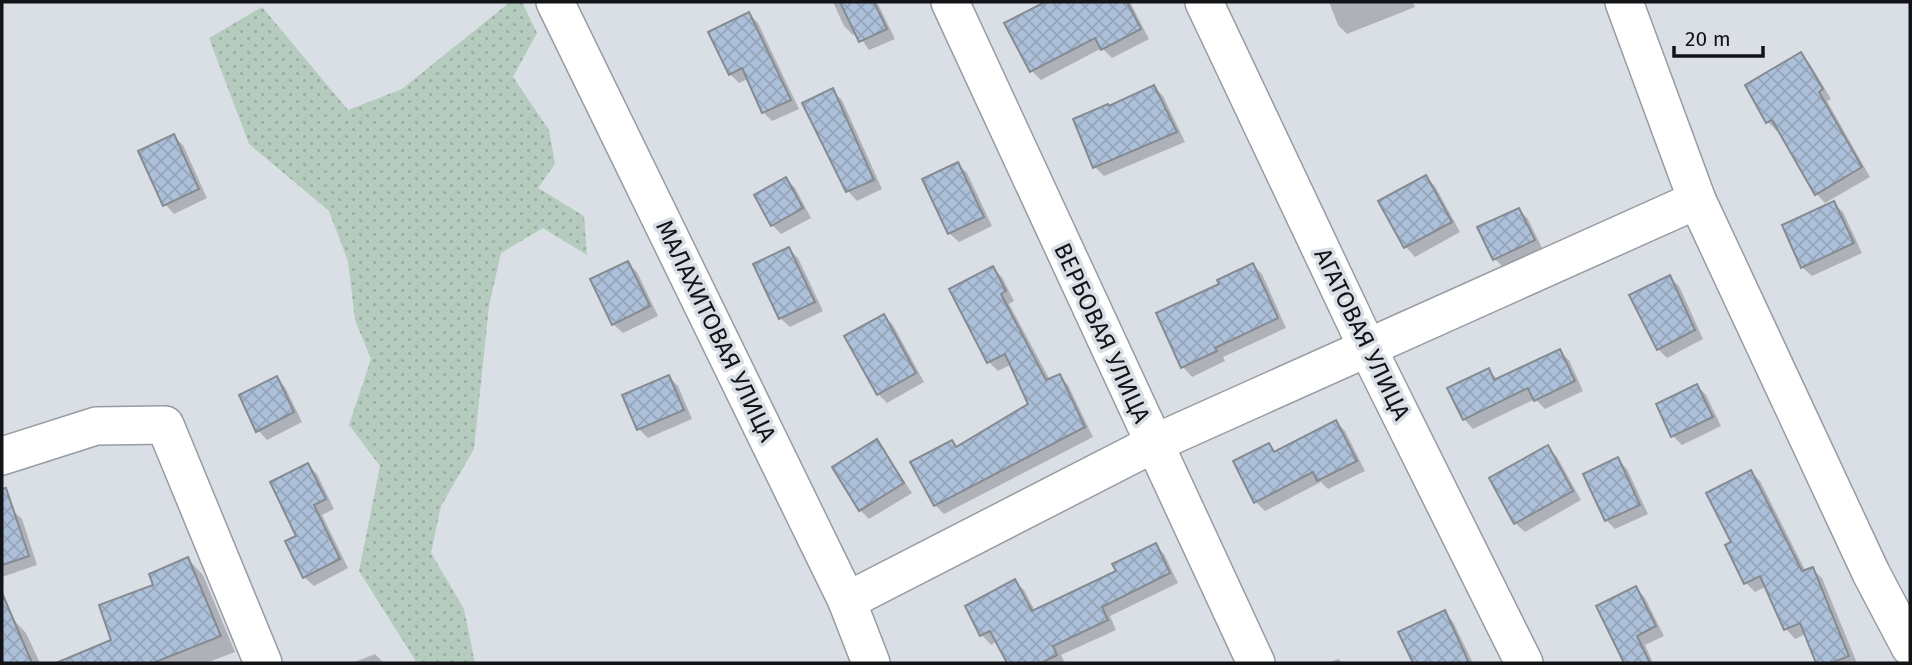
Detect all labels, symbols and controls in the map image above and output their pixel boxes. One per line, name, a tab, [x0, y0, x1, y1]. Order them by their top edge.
scale bar	[1674, 14, 1763, 58]
text: 20 m	[1685, 26, 1731, 52]
street label: МАЛАХИТОВАЯ УЛИЦА	[650, 216, 782, 447]
street label: ВЕРБОВАЯ УЛИЦА	[1048, 239, 1156, 428]
street label: АГАТОВАЯ УЛИЦА	[1308, 243, 1416, 425]

